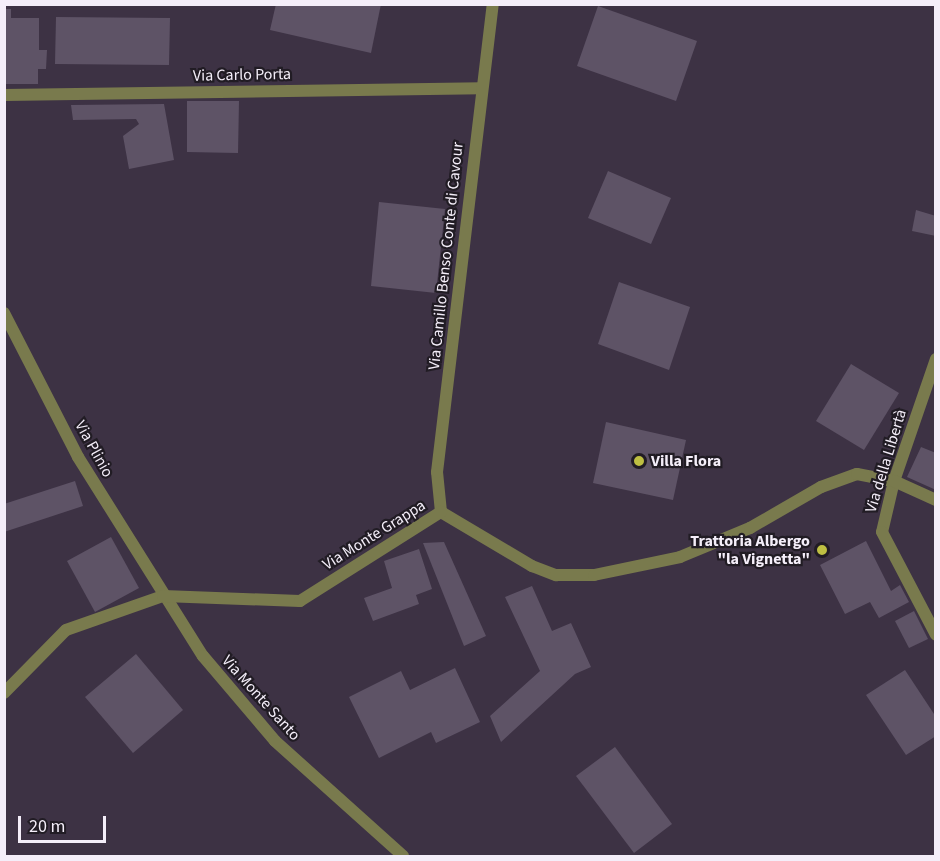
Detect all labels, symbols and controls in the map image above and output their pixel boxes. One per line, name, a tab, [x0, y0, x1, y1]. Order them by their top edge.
street label: Via Carlo Porta	[193, 65, 291, 85]
street label: Via Camillo Benso Conte di Cavour	[424, 141, 468, 371]
street label: Via della Libertà	[861, 407, 911, 515]
street label: Via Plinio	[71, 417, 117, 481]
place label: Villa Flora	[651, 451, 721, 471]
marker: Villa Flora	[632, 454, 646, 468]
street label: Via Monte Grappa	[319, 496, 429, 574]
place label: Trattoria Albergo "la Vignetta"	[690, 531, 810, 569]
marker: Trattoria Albergo "la Vignetta"	[815, 543, 829, 557]
street label: Via Monte Santo	[218, 651, 304, 745]
scale bar	[21, 804, 110, 842]
text: 20 m	[29, 814, 65, 839]

